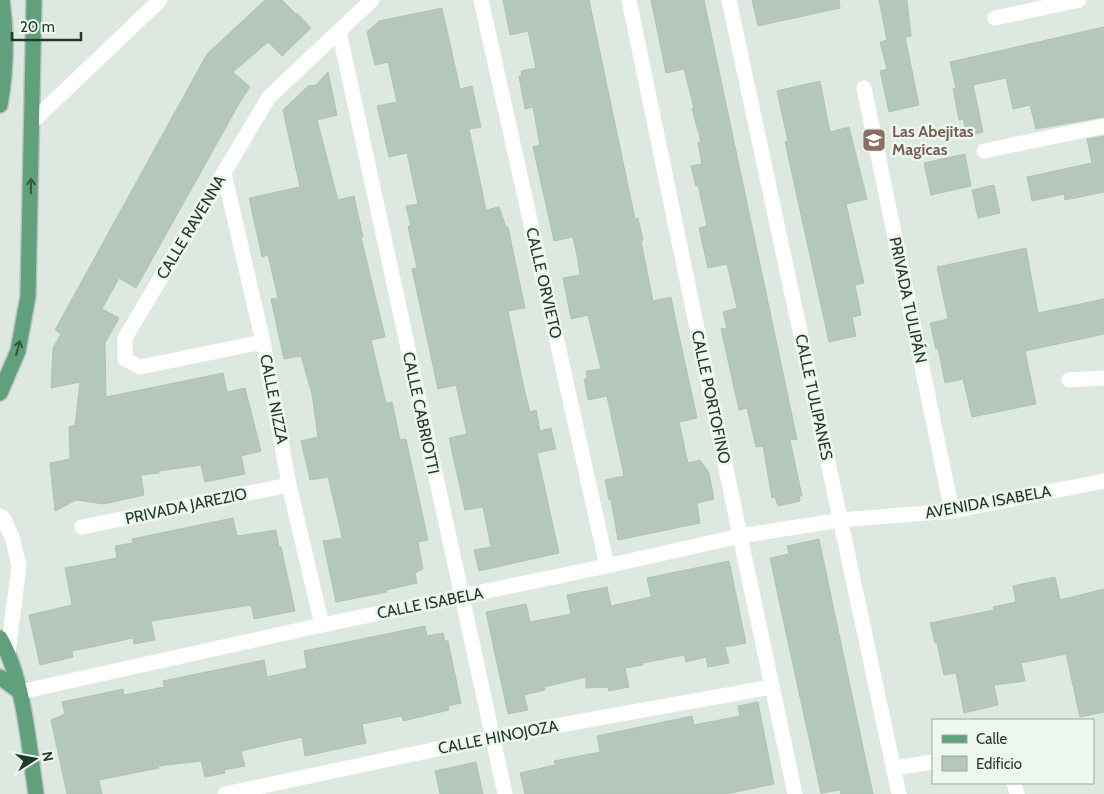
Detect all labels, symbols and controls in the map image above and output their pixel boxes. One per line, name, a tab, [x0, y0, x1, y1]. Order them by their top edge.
scale bar	[12, 10, 81, 42]
text: 20 m	[20, 18, 55, 36]
place label: Las Abejitas Magicas	[892, 122, 974, 159]
school or university icon: Las Abejitas Magicas	[861, 127, 887, 153]
street label: CALLE RAVENNA	[152, 171, 230, 282]
one-way arrow	[26, 178, 35, 194]
street label: CALLE ORVIETO	[522, 226, 566, 340]
street label: PRIVADA TULIPÁN	[885, 235, 931, 365]
street label: CALLE PORTOFINO	[688, 329, 734, 465]
street label: CALLE TULIPANES	[791, 332, 837, 462]
one-way arrow	[14, 340, 23, 356]
street label: CALLE CABRIOTTI	[399, 350, 443, 476]
street label: CALLE NIZZA	[256, 353, 292, 446]
street label: AVENIDA ISABELA	[924, 482, 1053, 522]
street label: PRIVADA JAREZIO	[123, 484, 249, 528]
street label: CALLE ISABELA	[375, 583, 485, 623]
street label: CALLE HINOJOZA	[436, 716, 560, 758]
legend	[932, 719, 1094, 784]
text: Calle	[976, 730, 1007, 748]
north arrow	[10, 734, 60, 784]
text: N	[38, 750, 58, 763]
text: Edificio	[976, 755, 1022, 773]

